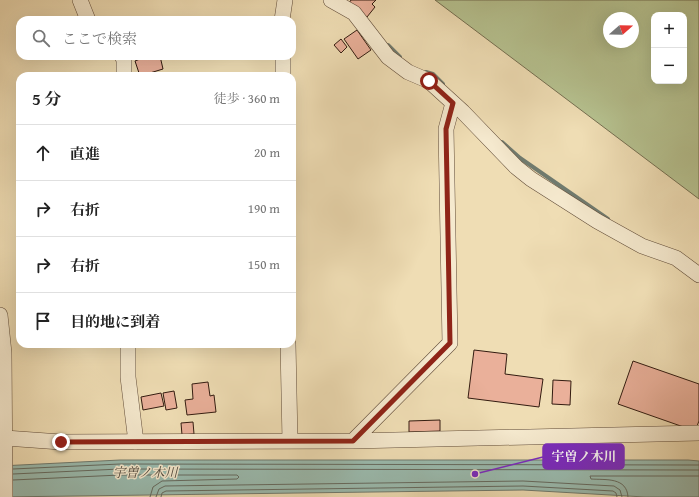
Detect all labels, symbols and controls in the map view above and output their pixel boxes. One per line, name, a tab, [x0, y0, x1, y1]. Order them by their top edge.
north arrow	[603, 12, 639, 48]
map controls	[651, 12, 687, 84]
button: +	[651, 12, 687, 48]
search box	[16, 16, 296, 60]
icon: search	[30, 27, 52, 49]
text: ここで検索	[62, 28, 137, 49]
button: −	[651, 48, 687, 84]
route start	[420, 72, 438, 90]
text: 5 分	[32, 86, 62, 111]
text: 徒歩 · 360 m	[214, 89, 280, 108]
icon: ahead	[32, 142, 54, 164]
text: 直進	[70, 143, 100, 164]
text: 20 m	[254, 143, 280, 162]
icon: right	[32, 198, 54, 220]
text: 右折	[70, 199, 100, 220]
text: 190 m	[248, 199, 280, 218]
icon: right	[32, 254, 54, 276]
text: 右折	[70, 255, 100, 276]
text: 150 m	[248, 255, 280, 274]
icon: arrive	[32, 310, 54, 332]
text: 目的地に到着	[70, 311, 160, 332]
route end	[52, 433, 70, 451]
callout: 宇曽ノ木川	[543, 444, 624, 469]
text: 宇曽ノ木川	[551, 447, 617, 466]
water label: 宇曽ノ木川	[112, 463, 179, 482]

